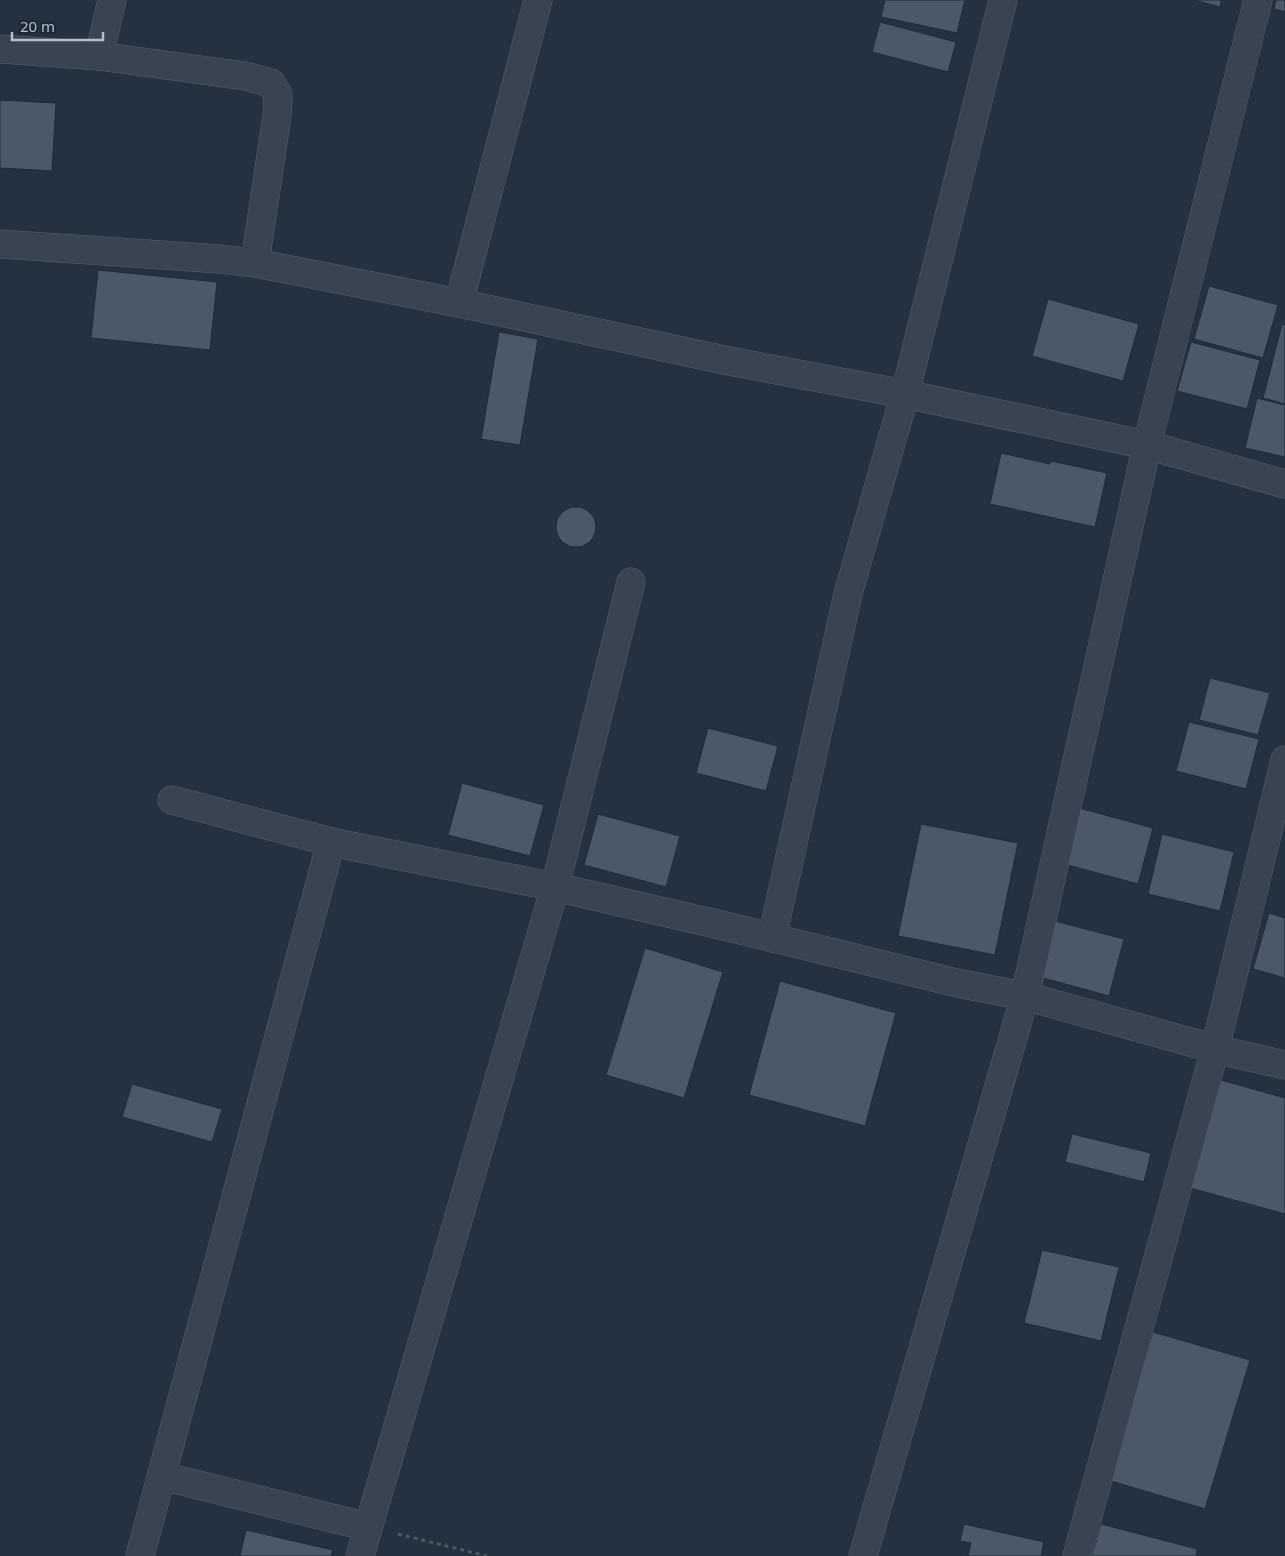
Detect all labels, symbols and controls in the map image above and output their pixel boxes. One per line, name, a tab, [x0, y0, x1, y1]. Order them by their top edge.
scale bar	[12, 10, 104, 42]
text: 20 m	[20, 16, 55, 36]

